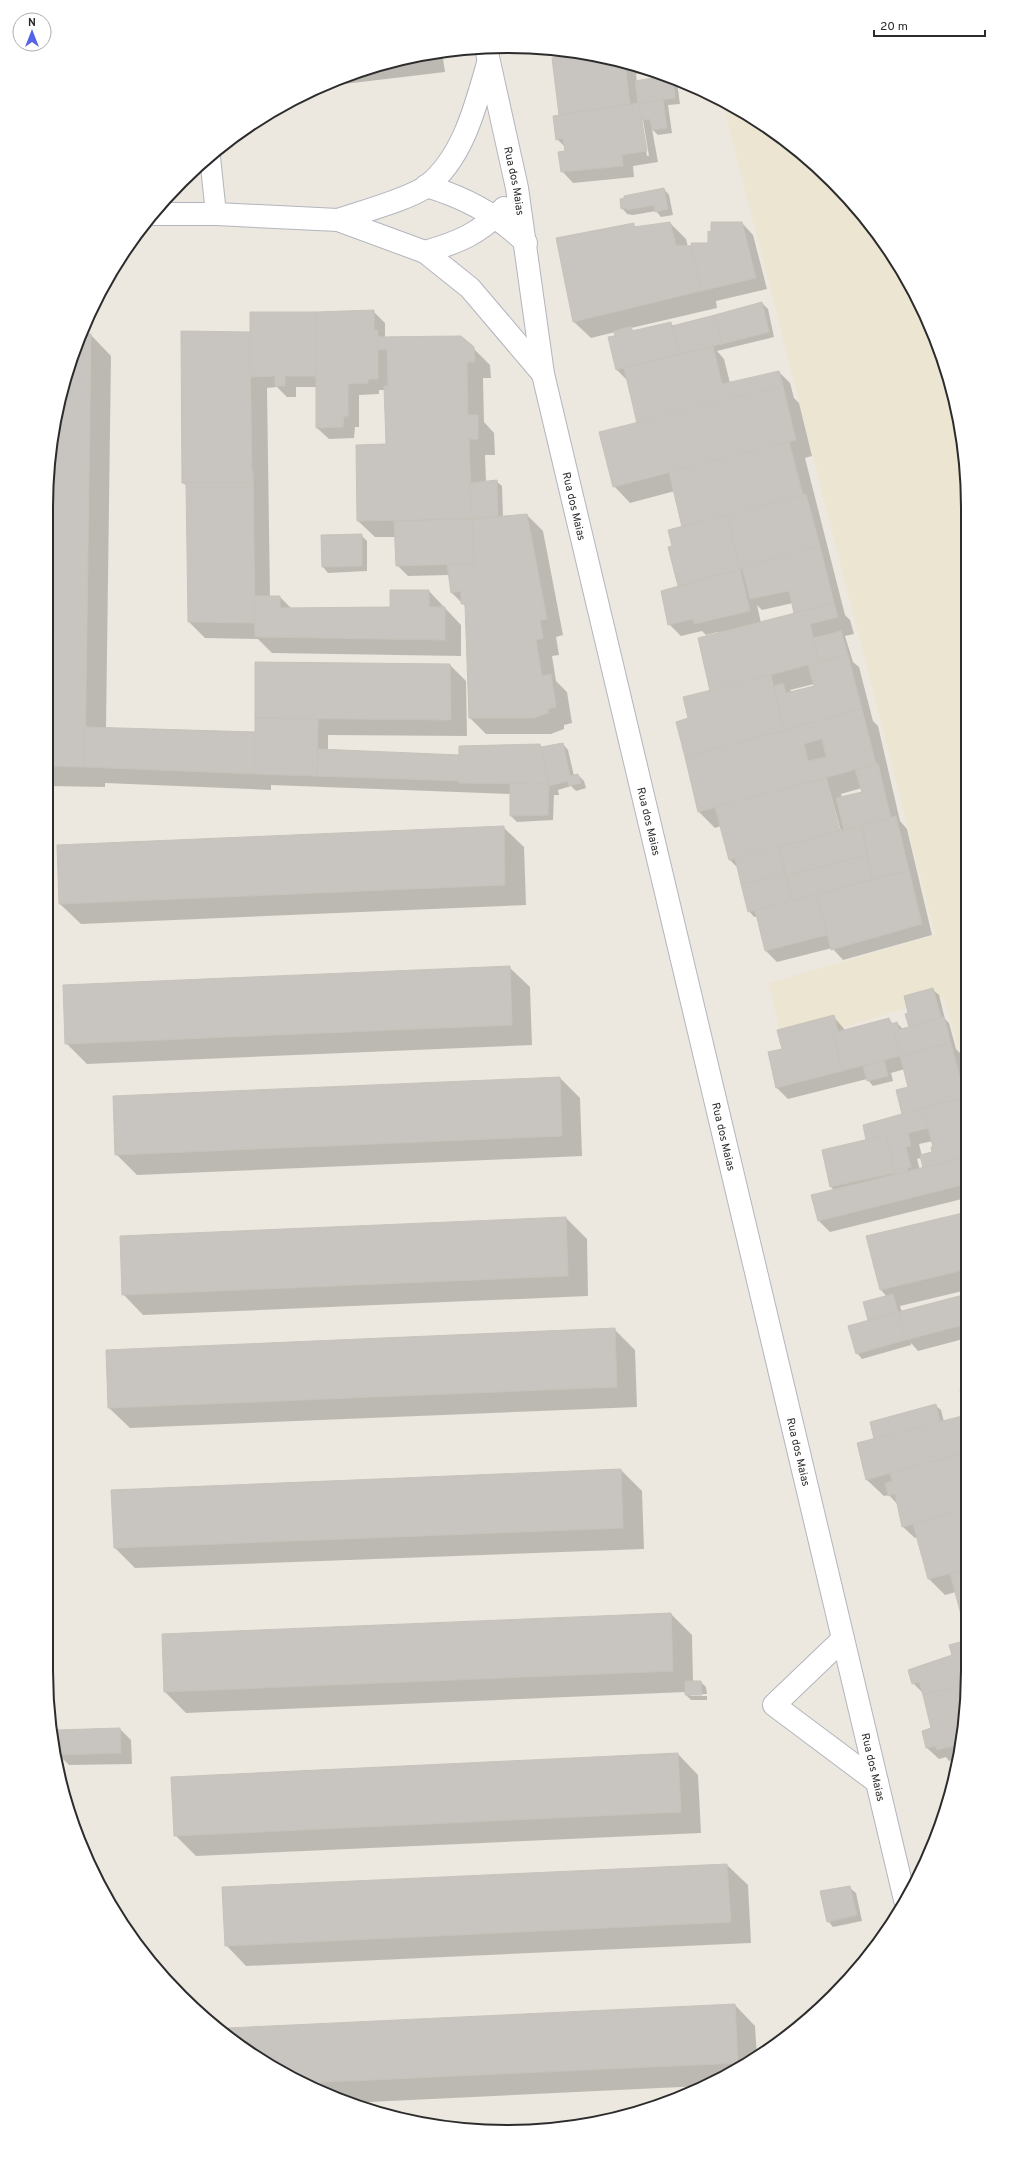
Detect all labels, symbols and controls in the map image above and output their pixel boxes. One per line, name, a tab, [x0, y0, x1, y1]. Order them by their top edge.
north arrow	[12, 12, 52, 52]
scale bar	[874, 12, 985, 38]
text: N	[28, 16, 36, 30]
text: 20 m	[880, 19, 908, 35]
street label: Rua dos Maias	[500, 145, 527, 216]
street label: Rua dos Maias	[558, 471, 588, 542]
street label: Rua dos Maias	[633, 786, 663, 857]
street label: Rua dos Maias	[708, 1101, 738, 1172]
street label: Rua dos Maias	[783, 1417, 813, 1488]
street label: Rua dos Maias	[858, 1732, 887, 1803]

